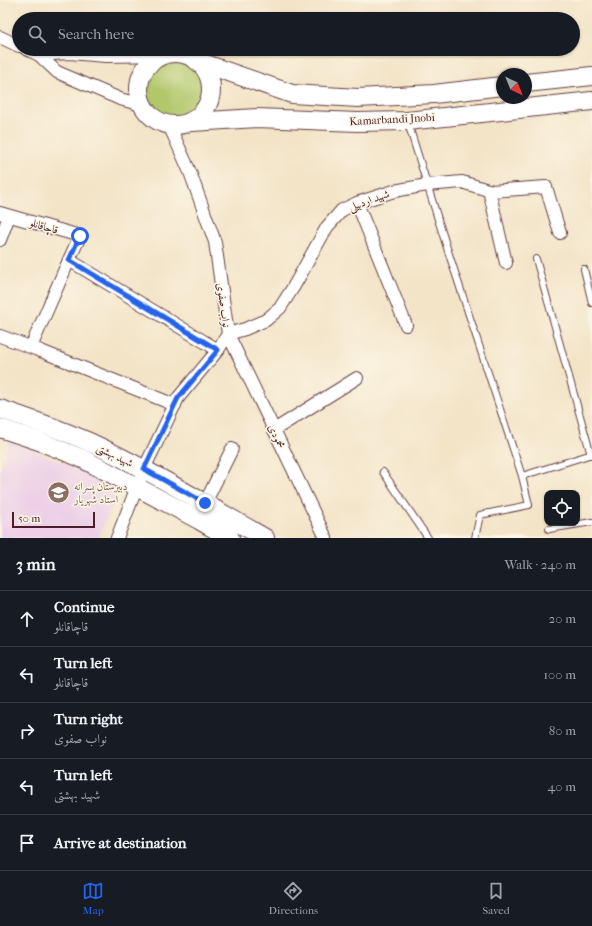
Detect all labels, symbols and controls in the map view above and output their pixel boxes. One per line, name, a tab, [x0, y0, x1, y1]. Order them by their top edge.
search box	[12, 12, 580, 56]
icon: search	[26, 23, 48, 45]
text: Search here	[58, 25, 134, 43]
north arrow	[496, 68, 532, 104]
street label: Kamarbandi Jnobi	[349, 111, 436, 128]
street label: شهید اردبیلی	[347, 187, 392, 216]
street label: قاچاقانلو	[27, 216, 60, 238]
route start	[71, 227, 89, 245]
street label: نواب صفوی	[214, 282, 233, 328]
street label: محمودی	[265, 422, 288, 451]
street label: شهید بهشتی	[93, 441, 135, 472]
school or university icon: دبیرستان پسرانه استاد شهریار	[46, 479, 72, 505]
place label: دبیرستان پسرانه استاد شهریار	[73, 480, 128, 507]
map controls	[544, 490, 580, 526]
button: locate	[544, 490, 580, 526]
route end	[196, 494, 214, 512]
scale bar	[12, 510, 95, 529]
text: 50 m	[18, 512, 40, 525]
text: 3 min	[16, 554, 56, 574]
text: Walk · 240 m	[504, 557, 576, 572]
text: Continue	[54, 598, 114, 616]
icon: ahead	[16, 608, 38, 630]
text: 20 m	[549, 611, 576, 626]
text: قاچاقانلو	[54, 619, 88, 634]
text: Turn left	[54, 654, 112, 672]
icon: left	[16, 664, 38, 686]
text: 100 m	[543, 667, 576, 682]
text: قاچاقانلو	[54, 675, 88, 690]
text: Turn right	[54, 710, 123, 728]
icon: right	[16, 720, 38, 742]
text: 80 m	[549, 723, 576, 738]
text: نواب صفوی	[54, 731, 107, 746]
text: Turn left	[54, 766, 112, 784]
icon: left	[16, 776, 38, 798]
text: 40 m	[548, 779, 576, 794]
text: شهید بهشتی	[54, 787, 100, 802]
icon: arrive	[16, 832, 38, 854]
text: Arrive at destination	[54, 834, 186, 852]
tab: Map	[82, 880, 104, 917]
tab: Directions	[269, 880, 318, 917]
tab: Saved	[482, 880, 510, 917]

